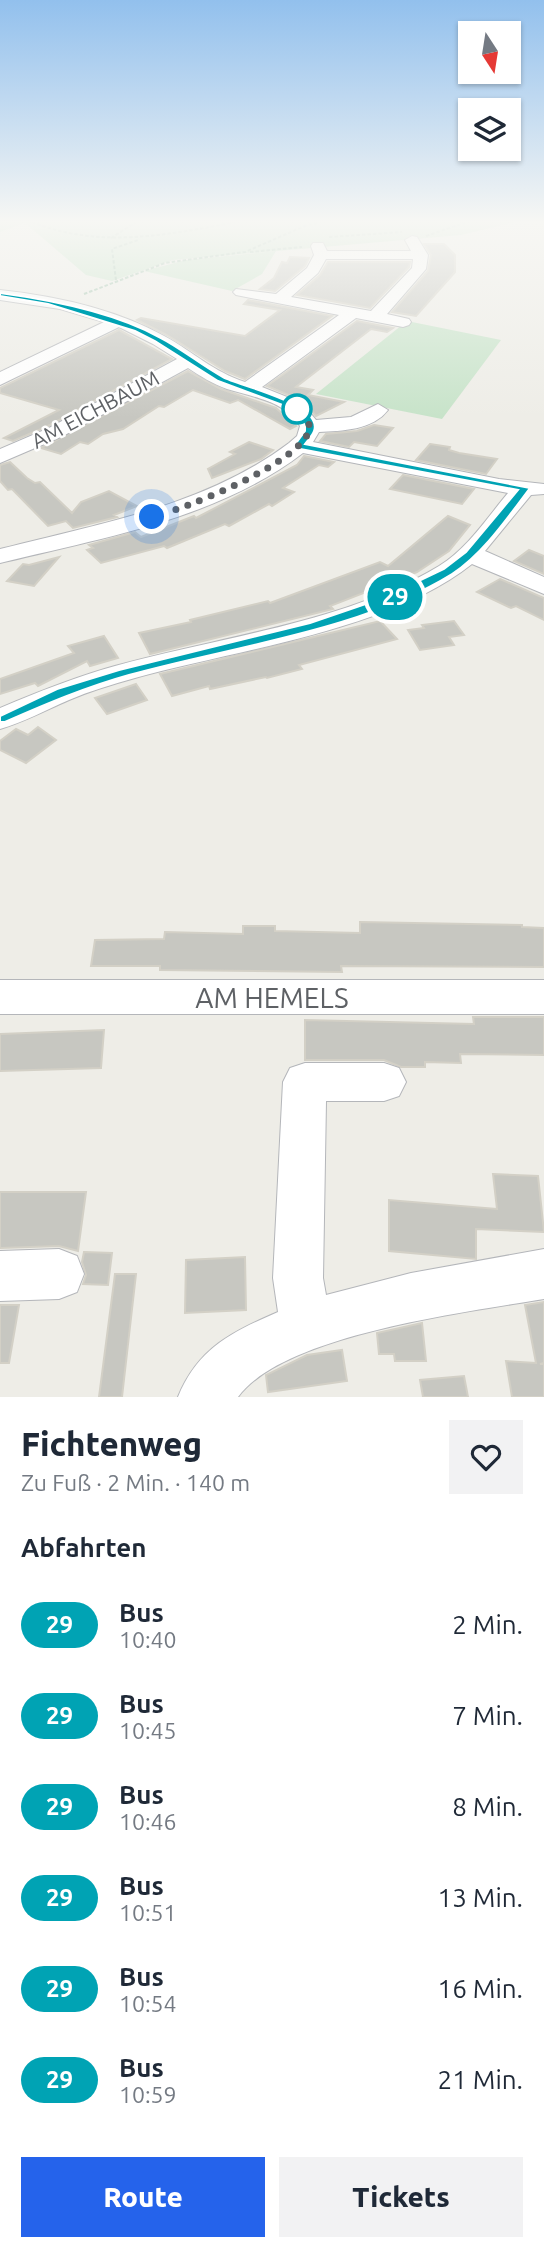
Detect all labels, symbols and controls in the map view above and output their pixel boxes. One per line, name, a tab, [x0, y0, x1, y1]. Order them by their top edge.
north arrow	[458, 21, 522, 84]
map controls	[458, 21, 521, 161]
button: layers	[458, 98, 521, 161]
street label: AM EICHBAUM	[27, 365, 163, 453]
unlabelled marker	[282, 394, 312, 424]
your location	[134, 499, 169, 534]
line badge: 29	[364, 574, 426, 620]
text: 29	[381, 583, 409, 610]
street label: AM HEMELS	[195, 982, 349, 1013]
button: heart	[449, 1420, 523, 1494]
text: Fichtenweg	[21, 1425, 202, 1462]
text: Zu Fuß · 2 Min. · 140 m	[21, 1470, 250, 1495]
text: Abfahrten	[21, 1533, 146, 1562]
text: Bus	[119, 1598, 164, 1627]
text: 2 Min.	[452, 1610, 523, 1639]
text: 29	[46, 1611, 73, 1638]
text: 10:40	[119, 1627, 177, 1652]
text: Bus	[119, 1689, 164, 1718]
text: 7 Min.	[452, 1701, 523, 1730]
text: 29	[46, 1702, 73, 1729]
text: 10:45	[119, 1718, 177, 1743]
text: Bus	[119, 1780, 164, 1809]
text: 8 Min.	[452, 1792, 523, 1821]
text: 29	[46, 1793, 73, 1820]
text: 10:46	[119, 1809, 177, 1834]
text: Bus	[119, 1871, 164, 1900]
text: 13 Min.	[438, 1883, 523, 1912]
text: 29	[46, 1884, 73, 1911]
text: 10:51	[119, 1900, 177, 1925]
text: Bus	[119, 1962, 164, 1991]
text: 16 Min.	[438, 1974, 523, 2003]
text: 29	[46, 1975, 73, 2002]
text: 10:54	[119, 1991, 177, 2016]
text: Bus	[119, 2053, 164, 2082]
text: 21 Min.	[438, 2065, 523, 2094]
text: 29	[46, 2066, 73, 2093]
text: 10:59	[119, 2082, 177, 2107]
button: Route	[21, 2157, 265, 2237]
button: Tickets	[279, 2157, 523, 2237]

